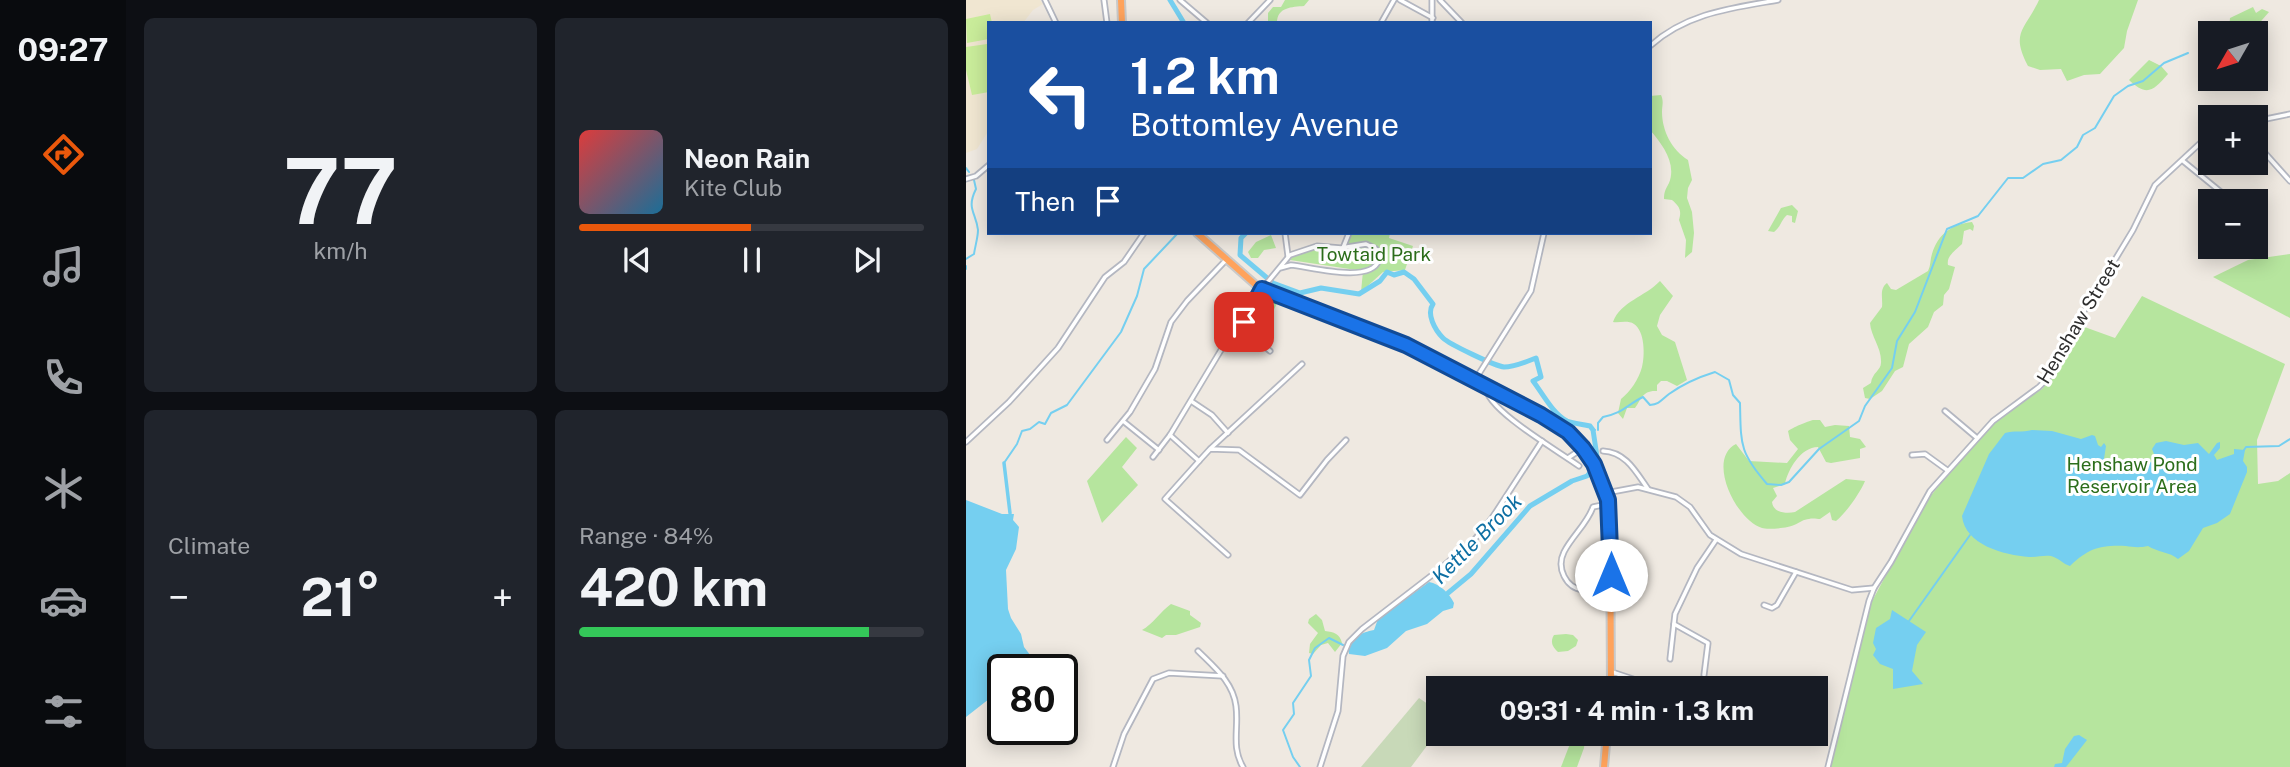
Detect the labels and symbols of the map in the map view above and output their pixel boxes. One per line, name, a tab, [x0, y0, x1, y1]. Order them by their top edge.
north arrow	[2198, 21, 2268, 91]
park label: Towtaid Park	[1317, 243, 1432, 265]
street label: Henshaw Street	[2032, 255, 2124, 387]
pin	[1214, 292, 1274, 352]
park label: Henshaw Pond Reservoir Area	[2066, 453, 2198, 497]
water label: Kettle Brook	[1427, 488, 1527, 589]
position arrow	[1574, 538, 1648, 612]
speed limit sign: 80	[987, 654, 1078, 745]

